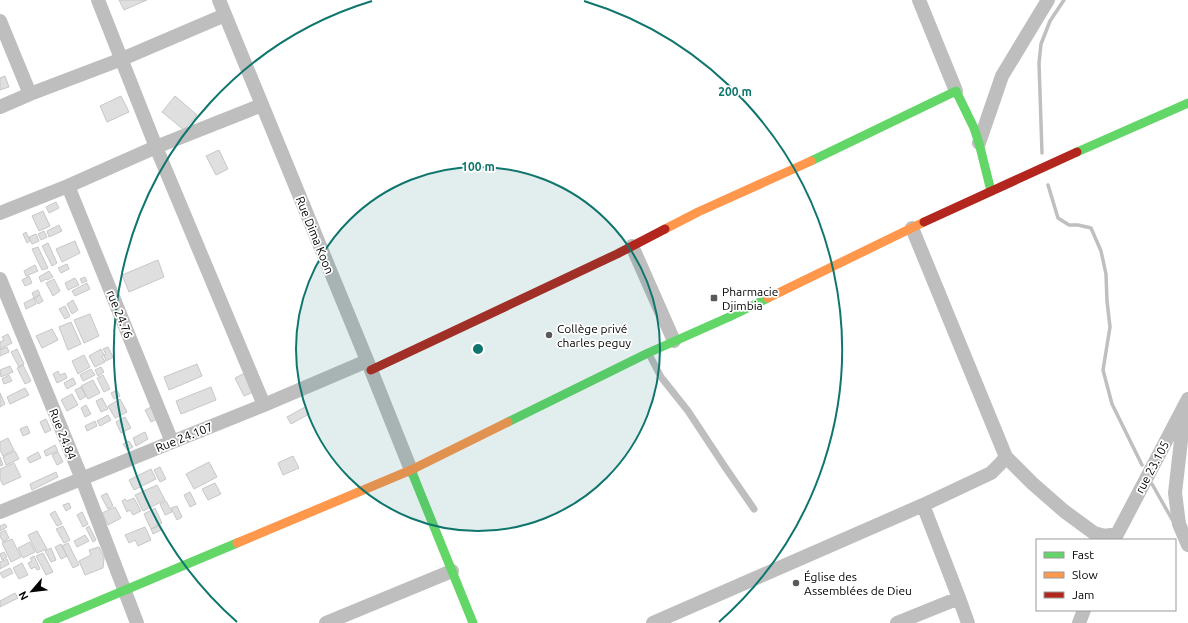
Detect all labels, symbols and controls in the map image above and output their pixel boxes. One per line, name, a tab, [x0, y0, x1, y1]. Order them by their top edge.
text: 200 m	[718, 85, 752, 98]
text: 100 m	[461, 160, 495, 173]
street label: Rue Dima Koon	[294, 194, 336, 276]
place label: Pharmacie Djimbia	[722, 285, 778, 312]
street label: rue 24.76	[104, 288, 136, 340]
marker: Pharmacie Djimbia	[709, 293, 719, 303]
place label: Collège privé charles peguy	[557, 322, 631, 349]
marker: Collège privé charles peguy	[544, 330, 554, 340]
centre of rings	[471, 342, 485, 356]
street label: Rue 24.84	[47, 407, 79, 462]
street label: Rue 24.107	[154, 420, 214, 454]
street label: rue 23.105	[1133, 439, 1171, 495]
legend	[1036, 539, 1176, 611]
text: Fast	[1072, 548, 1094, 561]
text: Slow	[1072, 568, 1098, 581]
place label: Église des Assemblées de Dieu	[804, 570, 912, 597]
north arrow	[12, 571, 52, 611]
marker: Église des Assemblées de Dieu	[791, 578, 801, 588]
text: Jam	[1072, 588, 1094, 601]
text: N	[16, 589, 30, 602]

